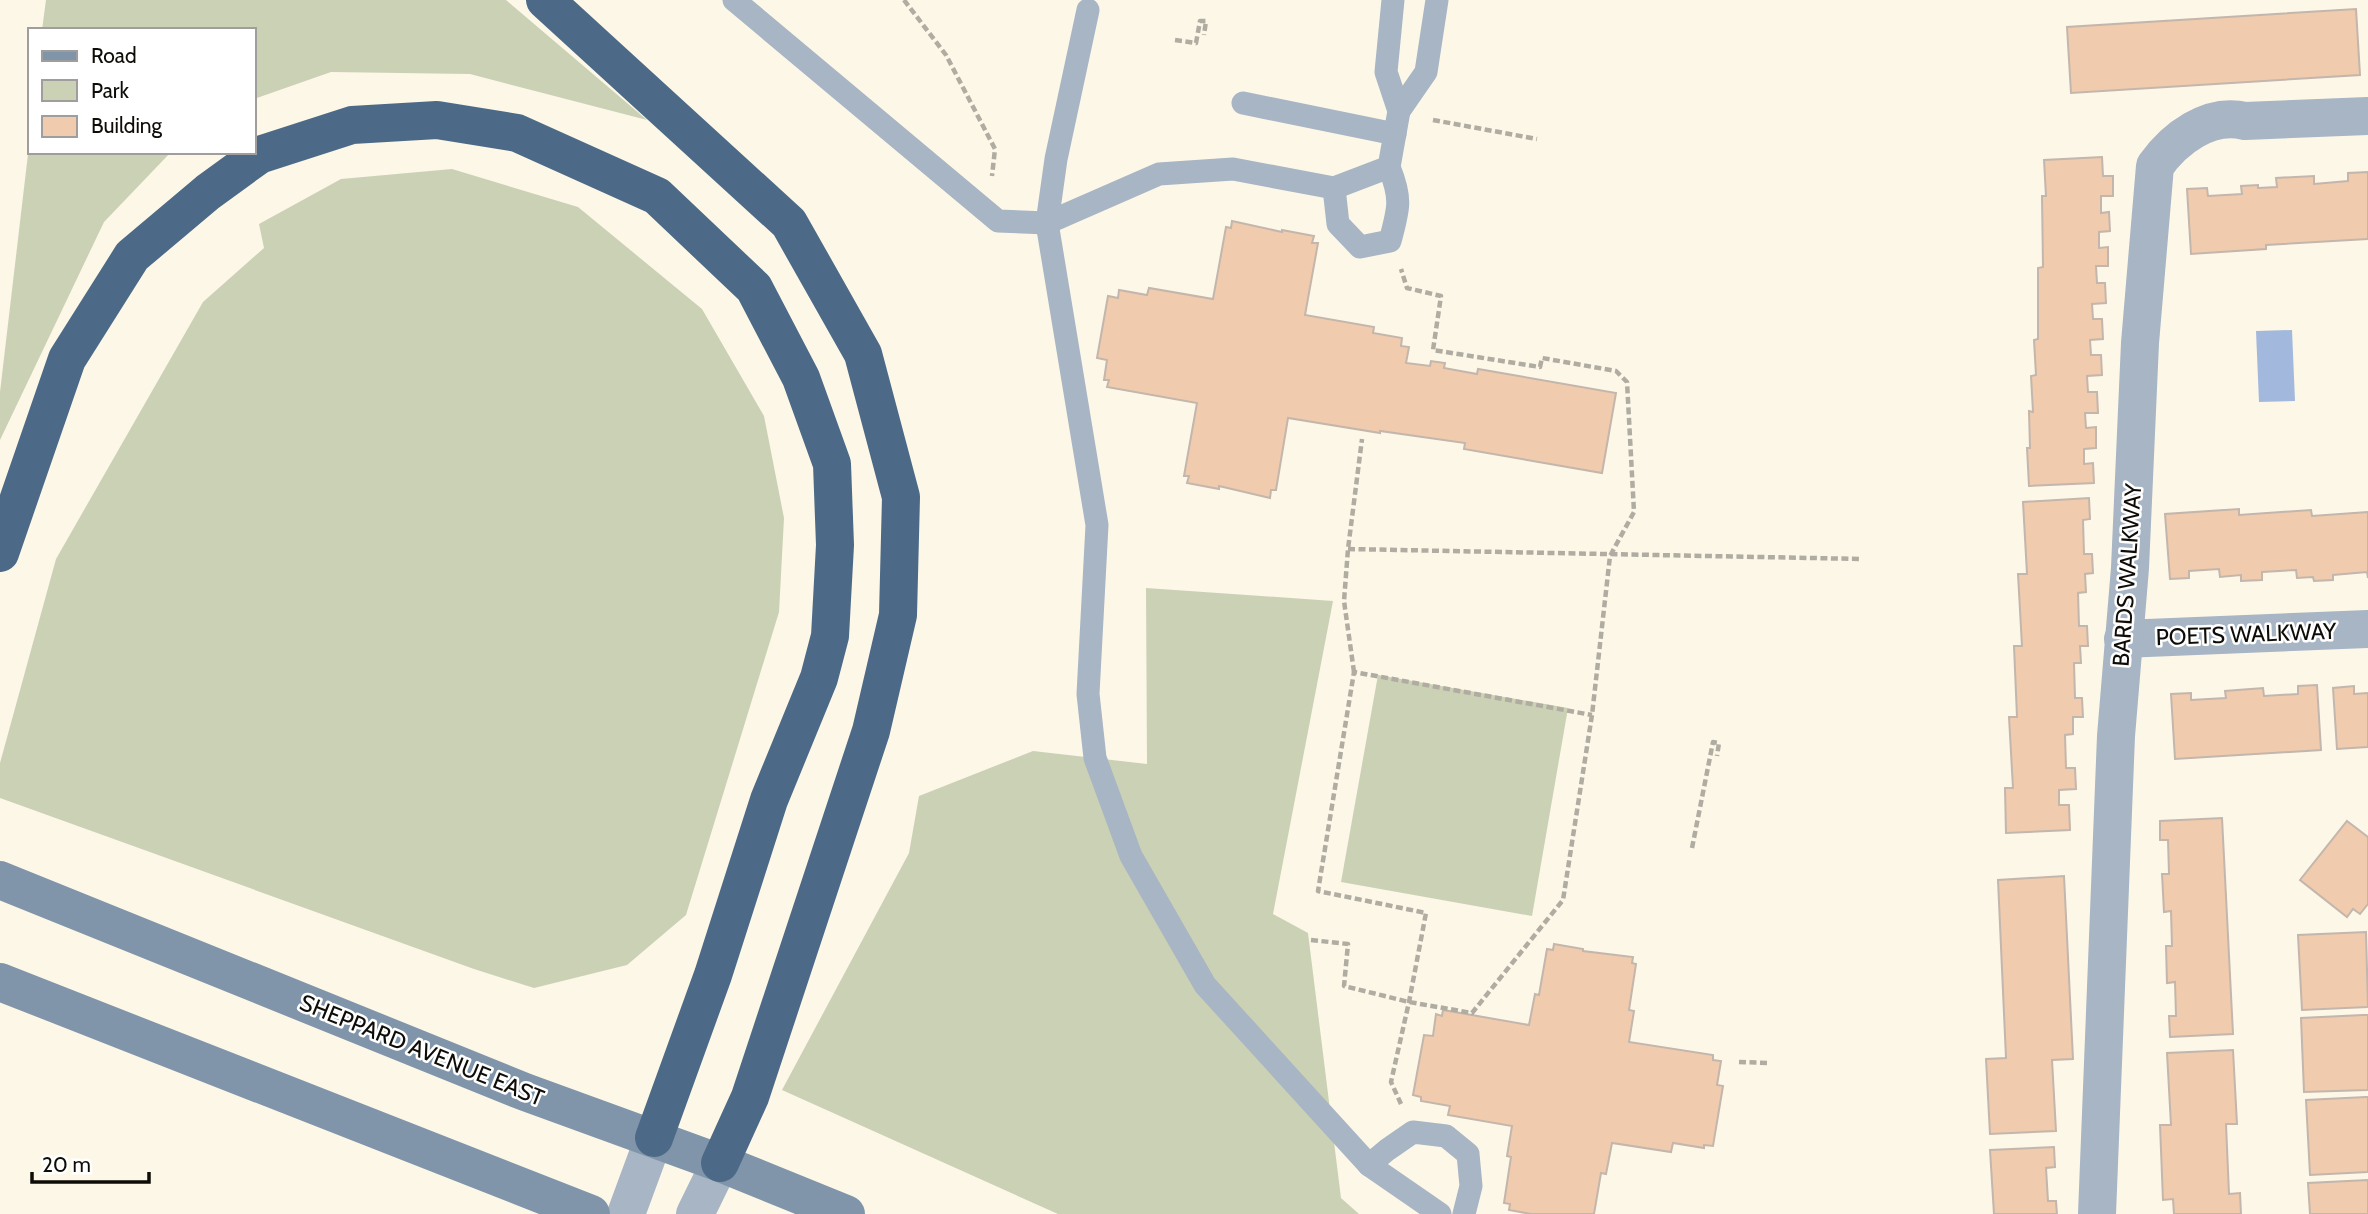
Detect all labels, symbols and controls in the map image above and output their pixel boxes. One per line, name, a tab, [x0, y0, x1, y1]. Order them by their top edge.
legend	[28, 28, 256, 154]
text: Road	[91, 43, 137, 68]
text: Park	[91, 78, 129, 103]
text: Building	[91, 113, 163, 138]
street label: BARDS WALKWAY	[2107, 482, 2147, 667]
street label: POETS WALKWAY	[2155, 617, 2338, 651]
street label: SHEPPARD AVENUE EAST	[296, 988, 548, 1112]
scale bar	[32, 1140, 149, 1184]
text: 20 m	[42, 1152, 91, 1177]

